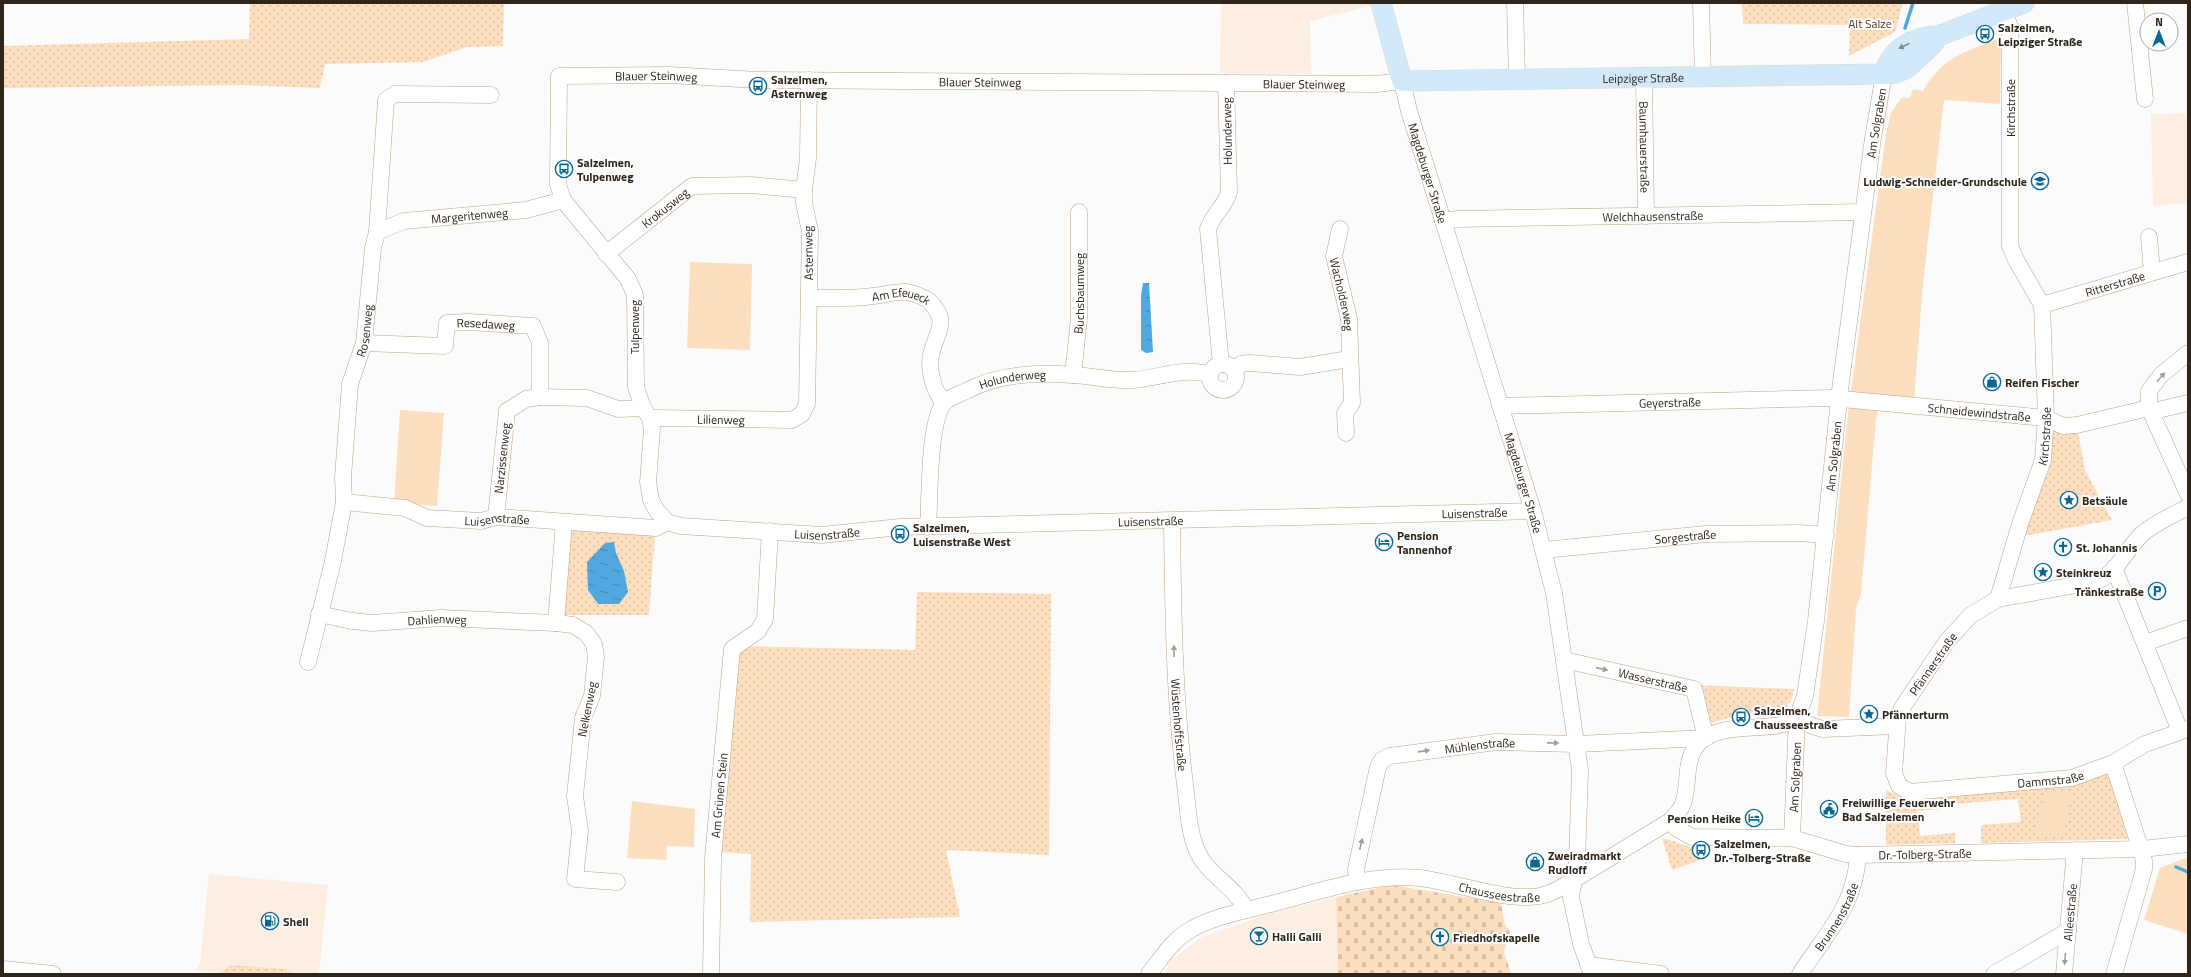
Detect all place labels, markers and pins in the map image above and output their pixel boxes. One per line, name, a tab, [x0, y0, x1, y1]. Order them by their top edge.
place label: Salzelmen, Leipziger Straße	[1998, 18, 2082, 51]
bus stop icon: Salzelmen, Leipziger Straße	[1975, 24, 1995, 44]
place label: Salzelmen, Asternweg	[771, 70, 828, 103]
bus stop icon: Salzelmen, Asternweg	[748, 76, 768, 96]
place label: Salzelmen, Tulpenweg	[577, 153, 634, 186]
bus stop icon: Salzelmen, Tulpenweg	[554, 159, 574, 179]
school or university icon: Ludwig-Schneider-Grundschule	[2030, 171, 2050, 191]
place label: Ludwig-Schneider-Grundschule	[1863, 172, 2027, 191]
shop icon: Reifen Fischer	[1982, 372, 2002, 392]
place label: Reifen Fischer	[2005, 373, 2079, 392]
place icon: Betsäule	[2059, 490, 2079, 510]
place label: Betsäule	[2082, 491, 2128, 510]
place label: Salzelmen, Luisenstraße West	[913, 518, 1011, 551]
bus stop icon: Salzelmen, Luisenstraße West	[890, 524, 910, 544]
place label: Pension Tannenhof	[1397, 526, 1453, 559]
hotel icon: Pension Tannenhof	[1374, 532, 1394, 552]
church icon: St. Johannis	[2053, 537, 2073, 557]
place label: St. Johannis	[2076, 538, 2138, 557]
place icon: Steinkreuz	[2033, 562, 2053, 582]
place label: Steinkreuz	[2056, 563, 2112, 582]
parking icon: Tränkestraße	[2147, 581, 2167, 601]
place label: Tränkestraße	[2075, 582, 2144, 601]
place label: Salzelmen, Chausseestraße	[1754, 701, 1838, 734]
place icon: Pfännerturm	[1859, 704, 1879, 724]
place label: Pfännerturm	[1882, 705, 1949, 724]
bus stop icon: Salzelmen, Chausseestraße	[1731, 707, 1751, 727]
place label: Freiwillige Feuerwehr Bad Salzelemen	[1842, 793, 1955, 826]
public building icon: Freiwillige Feuerwehr Bad Salzelemen	[1819, 799, 1839, 819]
hotel icon: Pension Heike	[1744, 808, 1764, 828]
place label: Pension Heike	[1667, 809, 1741, 828]
place label: Salzelmen, Dr.-Tolberg-Straße	[1714, 834, 1811, 867]
bus stop icon: Salzelmen, Dr.-Tolberg-Straße	[1691, 840, 1711, 860]
place label: Zweiradmarkt Rudloff	[1548, 846, 1622, 879]
shop icon: Zweiradmarkt Rudloff	[1525, 852, 1545, 872]
fuel station icon: Shell	[260, 911, 280, 931]
place label: Shell	[283, 912, 309, 931]
bar icon: Halli Galli	[1249, 926, 1269, 946]
place label: Halli Galli	[1272, 927, 1322, 946]
church icon: Friedhofskapelle	[1430, 927, 1450, 947]
place label: Friedhofskapelle	[1453, 928, 1540, 947]

